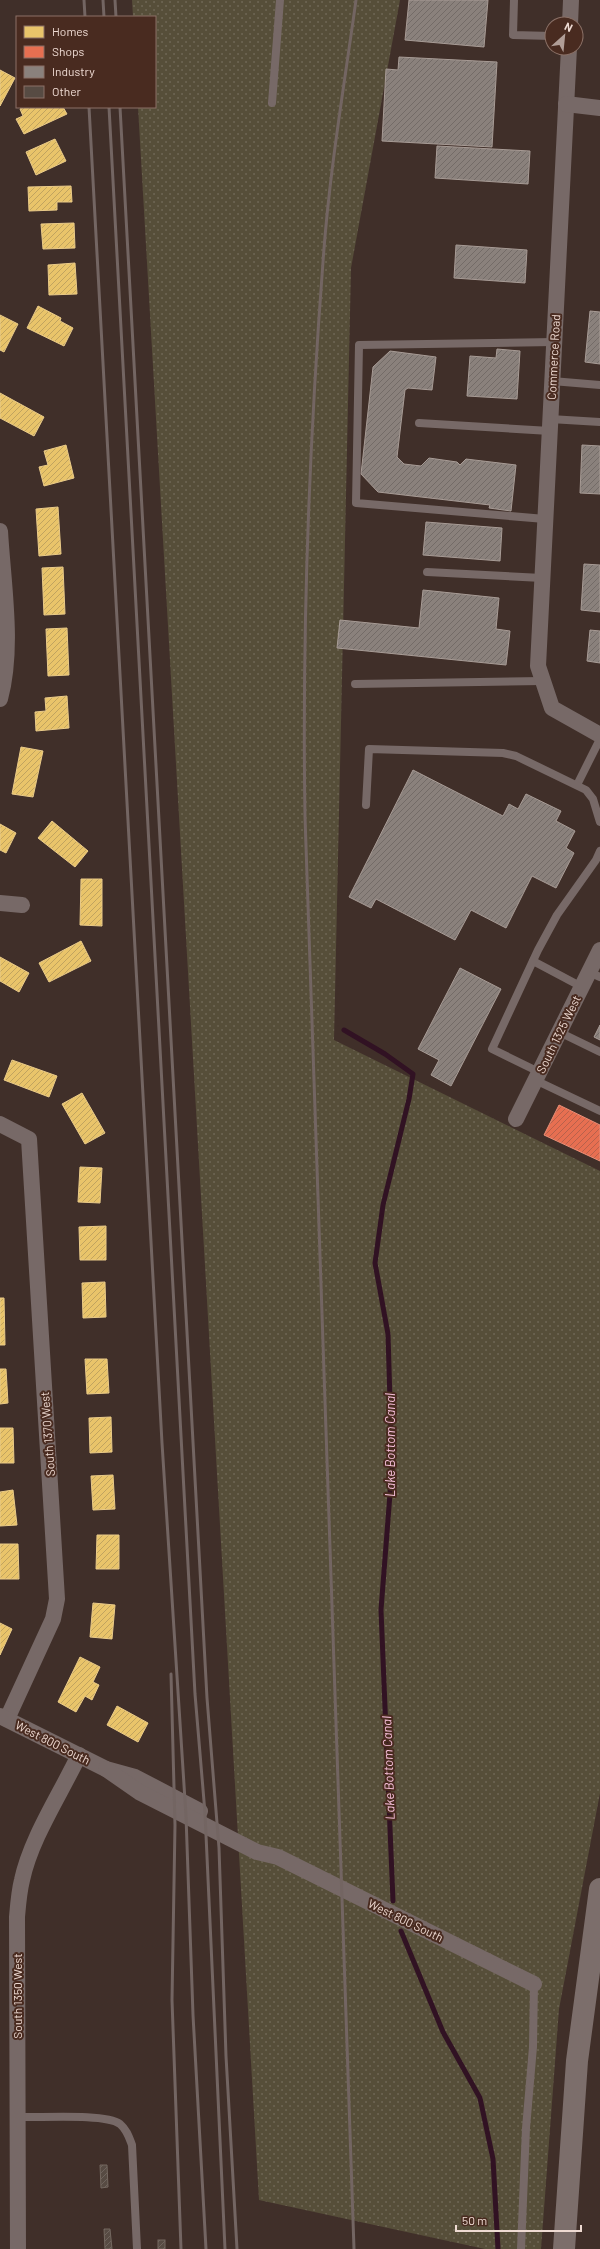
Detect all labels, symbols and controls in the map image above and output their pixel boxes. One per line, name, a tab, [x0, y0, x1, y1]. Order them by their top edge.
legend	[16, 16, 156, 108]
north arrow	[544, 16, 584, 56]
text: N	[563, 19, 575, 34]
text: Homes	[52, 24, 89, 38]
text: Shops	[52, 44, 85, 58]
text: Industry	[52, 64, 95, 78]
text: Other	[52, 84, 82, 98]
street label: Commerce Road	[544, 314, 562, 400]
street label: South 1325 West	[533, 993, 583, 1075]
street label: South 1370 West	[37, 1391, 57, 1477]
water label: Lake Bottom Canal	[382, 1393, 398, 1497]
water label: Lake Bottom Canal	[378, 1716, 398, 1820]
street label: West 800 South	[13, 1717, 93, 1767]
street label: West 800 South	[366, 1896, 446, 1944]
street label: South 1350 West	[10, 1953, 24, 2039]
scale bar	[456, 2207, 581, 2233]
text: 50 m	[462, 2213, 487, 2227]

